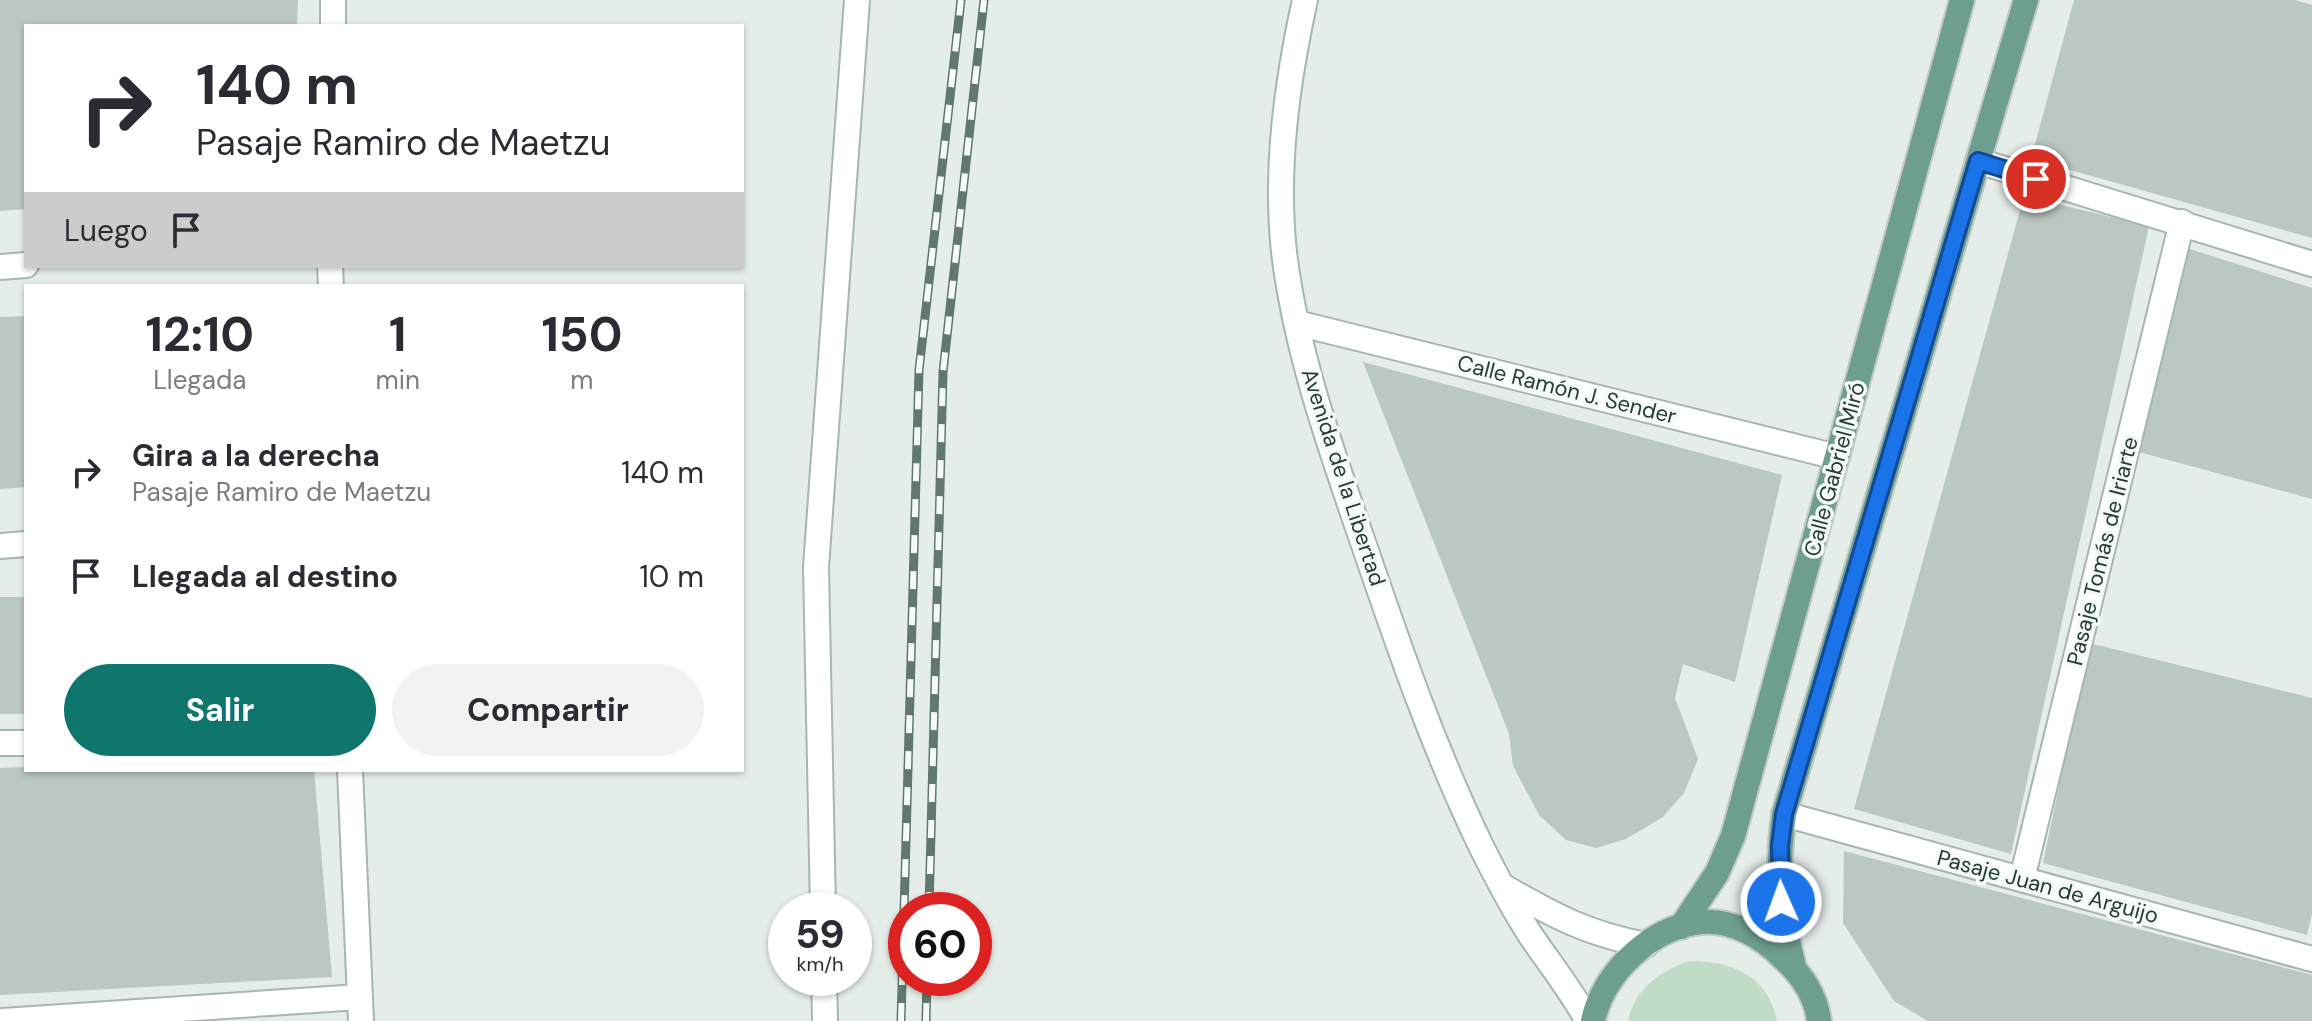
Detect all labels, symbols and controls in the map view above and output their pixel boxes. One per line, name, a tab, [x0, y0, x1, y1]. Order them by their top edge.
text: 140 m	[196, 48, 358, 121]
icon: right	[64, 56, 168, 160]
text: Pasaje Ramiro de Maetzu	[196, 119, 610, 166]
pin	[2002, 145, 2070, 213]
icon: arrive	[2014, 157, 2058, 201]
icon: arrive	[164, 208, 208, 252]
text: Luego	[64, 211, 148, 250]
text: 12:10	[145, 303, 254, 366]
text: 1	[389, 303, 406, 366]
text: 150	[541, 303, 623, 366]
street label: Calle Ramón J. Sender	[1454, 348, 1679, 431]
text: Llegada	[153, 363, 246, 397]
text: min	[376, 363, 420, 397]
text: m	[570, 363, 594, 397]
street label: Avenida de la Libertad	[1295, 365, 1392, 590]
street label: Calle Gabriel Miró	[1797, 379, 1872, 560]
street label: Pasaje Tomás de Iriarte	[2060, 434, 2145, 668]
text: Gira a la derecha	[132, 436, 380, 475]
icon: right	[64, 450, 108, 494]
text: 140 m	[621, 453, 704, 492]
text: Pasaje Ramiro de Maetzu	[132, 475, 431, 509]
icon: arrive	[64, 554, 108, 598]
text: Llegada al destino	[132, 557, 398, 596]
text: 10 m	[639, 557, 704, 596]
button: Salir	[64, 664, 376, 756]
button: Compartir	[392, 664, 704, 756]
street label: Pasaje Juan de Arguijo	[1934, 843, 2162, 930]
position arrow	[1739, 860, 1823, 944]
speed limit sign: 60	[888, 892, 992, 996]
text: 59	[795, 908, 845, 960]
text: km/h	[796, 951, 844, 977]

